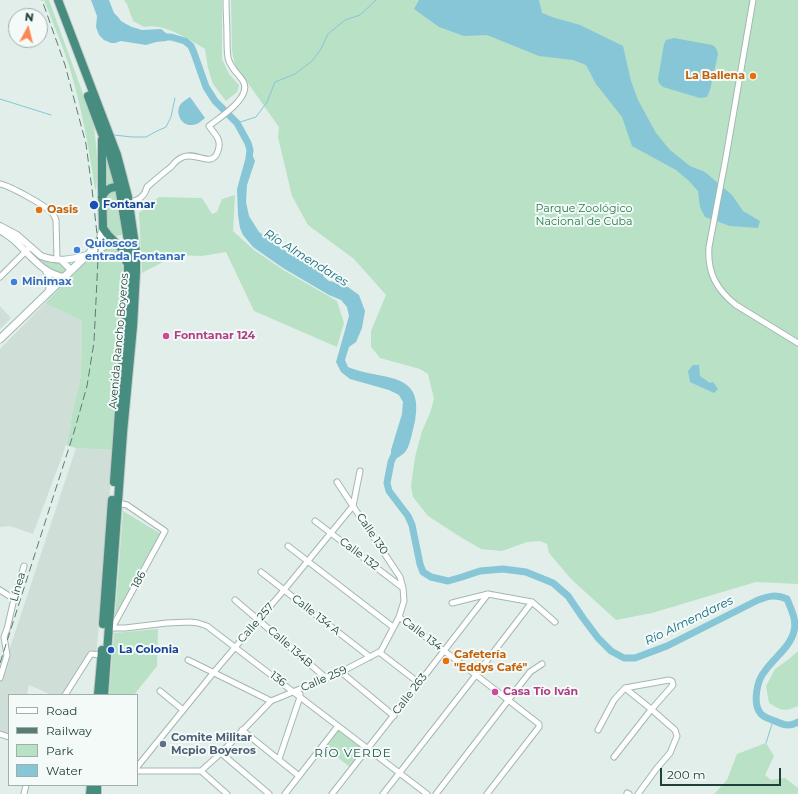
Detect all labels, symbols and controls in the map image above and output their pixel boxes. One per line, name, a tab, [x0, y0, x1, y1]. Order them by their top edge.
north arrow	[8, 8, 48, 48]
text: N	[24, 10, 35, 25]
place label: La Ballena	[685, 69, 745, 83]
marker: La Ballena	[748, 71, 758, 81]
place label: Fontanar	[103, 198, 155, 212]
marker: Fontanar	[88, 199, 100, 211]
park label: Parque Zoológico Nacional de Cuba	[535, 202, 633, 228]
place label: Oasis	[47, 203, 78, 217]
marker: Oasis	[34, 205, 44, 215]
water label: Río Almendares	[261, 226, 351, 290]
place label: Quioscos entrada Fontanar	[85, 237, 185, 263]
marker: Quioscos entrada Fontanar	[72, 245, 82, 255]
street label: Avenida Rancho Boyeros	[106, 272, 132, 410]
place label: Minimax	[22, 275, 72, 289]
marker: Minimax	[9, 277, 19, 287]
place label: Fonntanar 124	[174, 329, 255, 343]
marker: Fonntanar 124	[161, 331, 171, 341]
street label: Calle 130	[353, 511, 391, 557]
street label: Calle 132	[337, 535, 381, 573]
street label: 186	[129, 569, 149, 591]
street label: Línea	[8, 571, 28, 603]
street label: Calle 134 A	[289, 592, 343, 638]
water label: Río Almendares	[642, 593, 736, 649]
street label: Calle 257	[235, 600, 277, 646]
street label: Calle 134	[399, 615, 445, 653]
street label: Calle 134B	[265, 624, 315, 670]
place label: La Colonia	[119, 643, 179, 657]
marker: La Colonia	[106, 645, 116, 655]
place label: Cafetería "Eddys Café"	[454, 648, 527, 674]
marker: Cafetería "Eddys Café"	[441, 656, 451, 666]
street label: Calle 259	[299, 663, 349, 695]
street label: 136	[267, 669, 289, 689]
street label: Calle 263	[390, 671, 430, 717]
place label: Casa Tío Iván	[503, 685, 578, 699]
marker: Casa Tío Iván	[490, 687, 500, 697]
legend	[8, 694, 138, 786]
text: Road	[46, 703, 77, 718]
text: Railway	[46, 723, 92, 738]
place label: Comite Militar Mcpio Boyeros	[171, 731, 256, 757]
marker: Comite Militar Mcpio Boyeros	[158, 739, 168, 749]
text: Park	[46, 743, 73, 758]
district label: RÍO VERDE	[314, 746, 392, 760]
scale bar	[662, 760, 783, 786]
text: Water	[46, 763, 82, 778]
text: 200 m	[667, 767, 706, 782]

